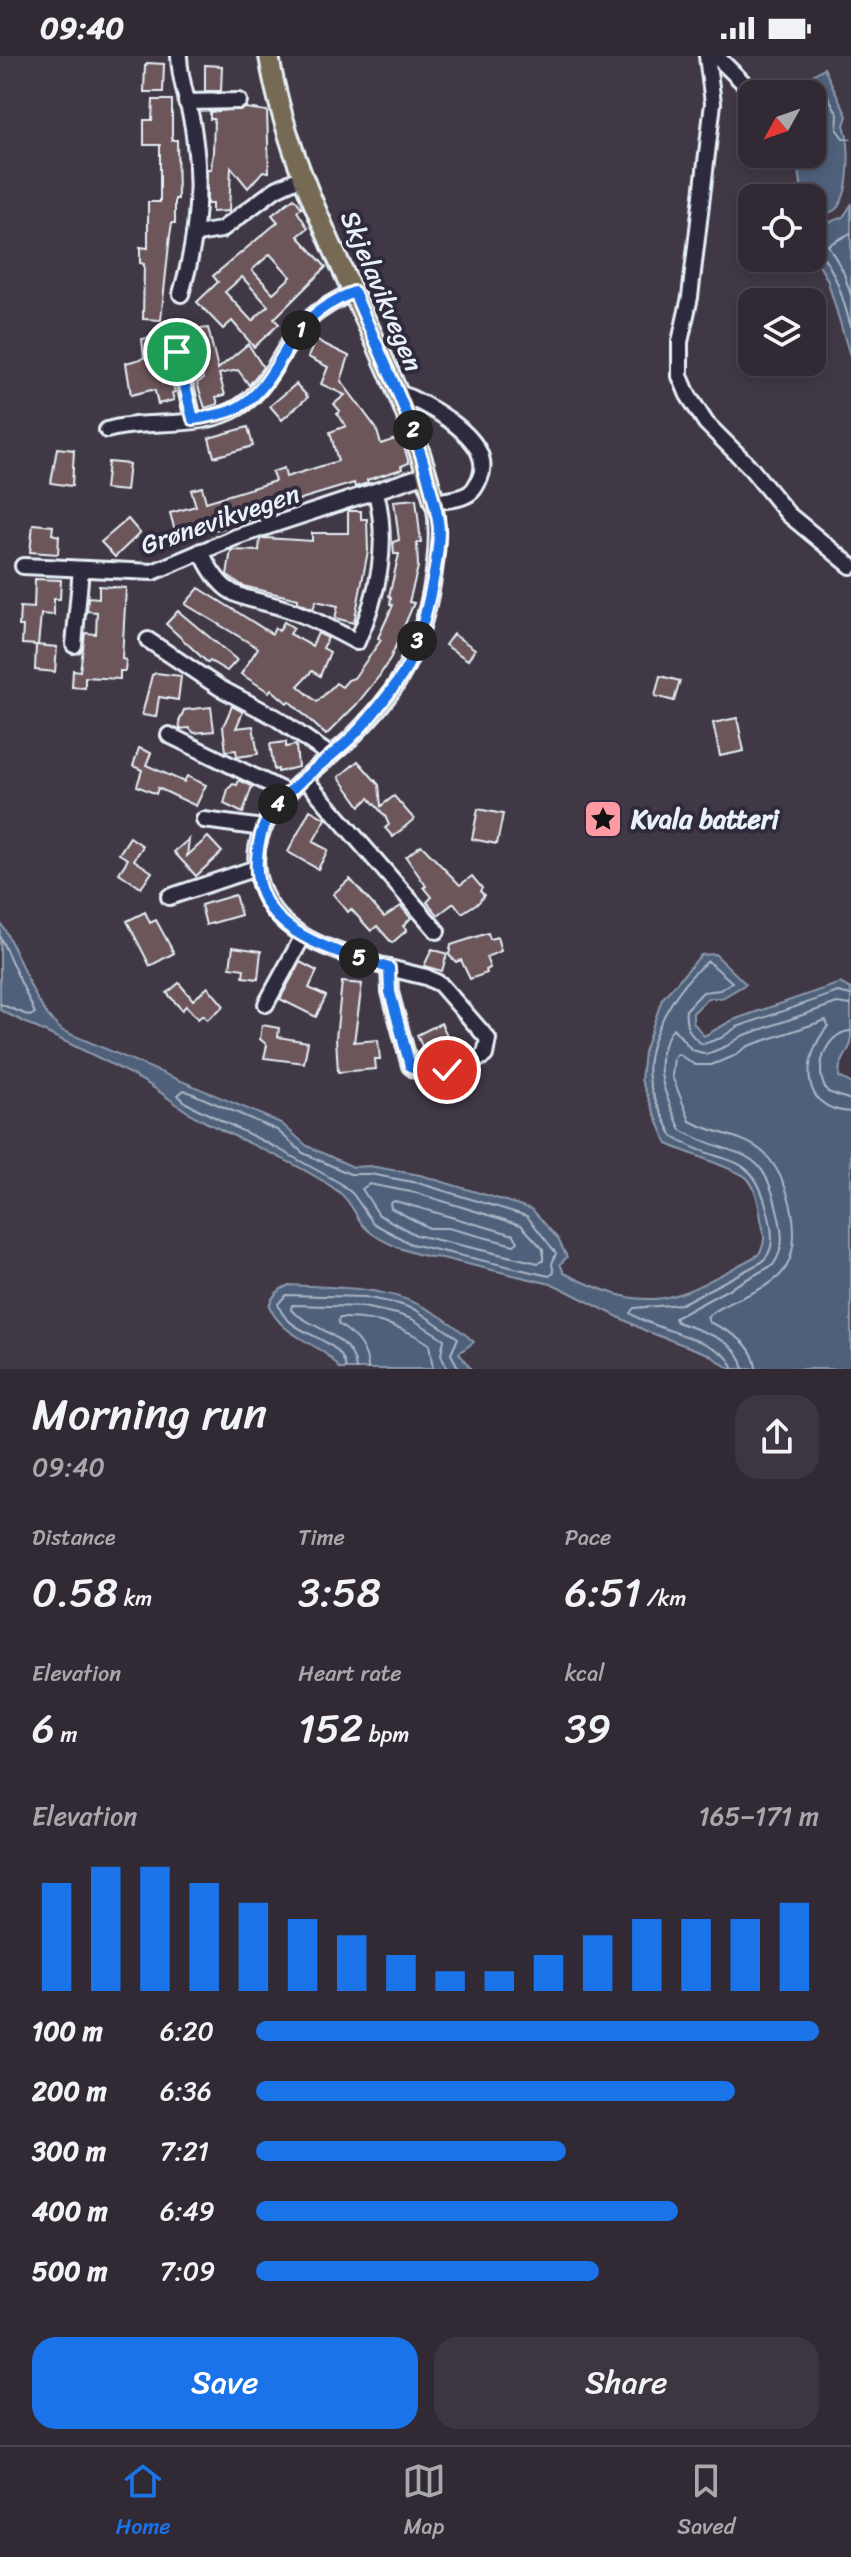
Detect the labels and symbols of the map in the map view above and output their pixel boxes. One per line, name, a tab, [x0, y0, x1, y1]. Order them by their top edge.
north arrow	[738, 80, 826, 168]
street label: Skjelavikvegen	[327, 203, 437, 379]
pin: 1	[281, 310, 321, 350]
pin	[143, 318, 211, 386]
pin: 2	[393, 410, 433, 450]
street label: Grønevikvegen	[134, 470, 306, 568]
pin: 3	[397, 621, 437, 661]
pin: 4	[258, 784, 298, 824]
place label: Kvala batteri	[630, 796, 781, 842]
place icon: Kvala batteri	[582, 798, 624, 840]
pin: 5	[339, 938, 379, 978]
pin	[413, 1036, 481, 1104]

